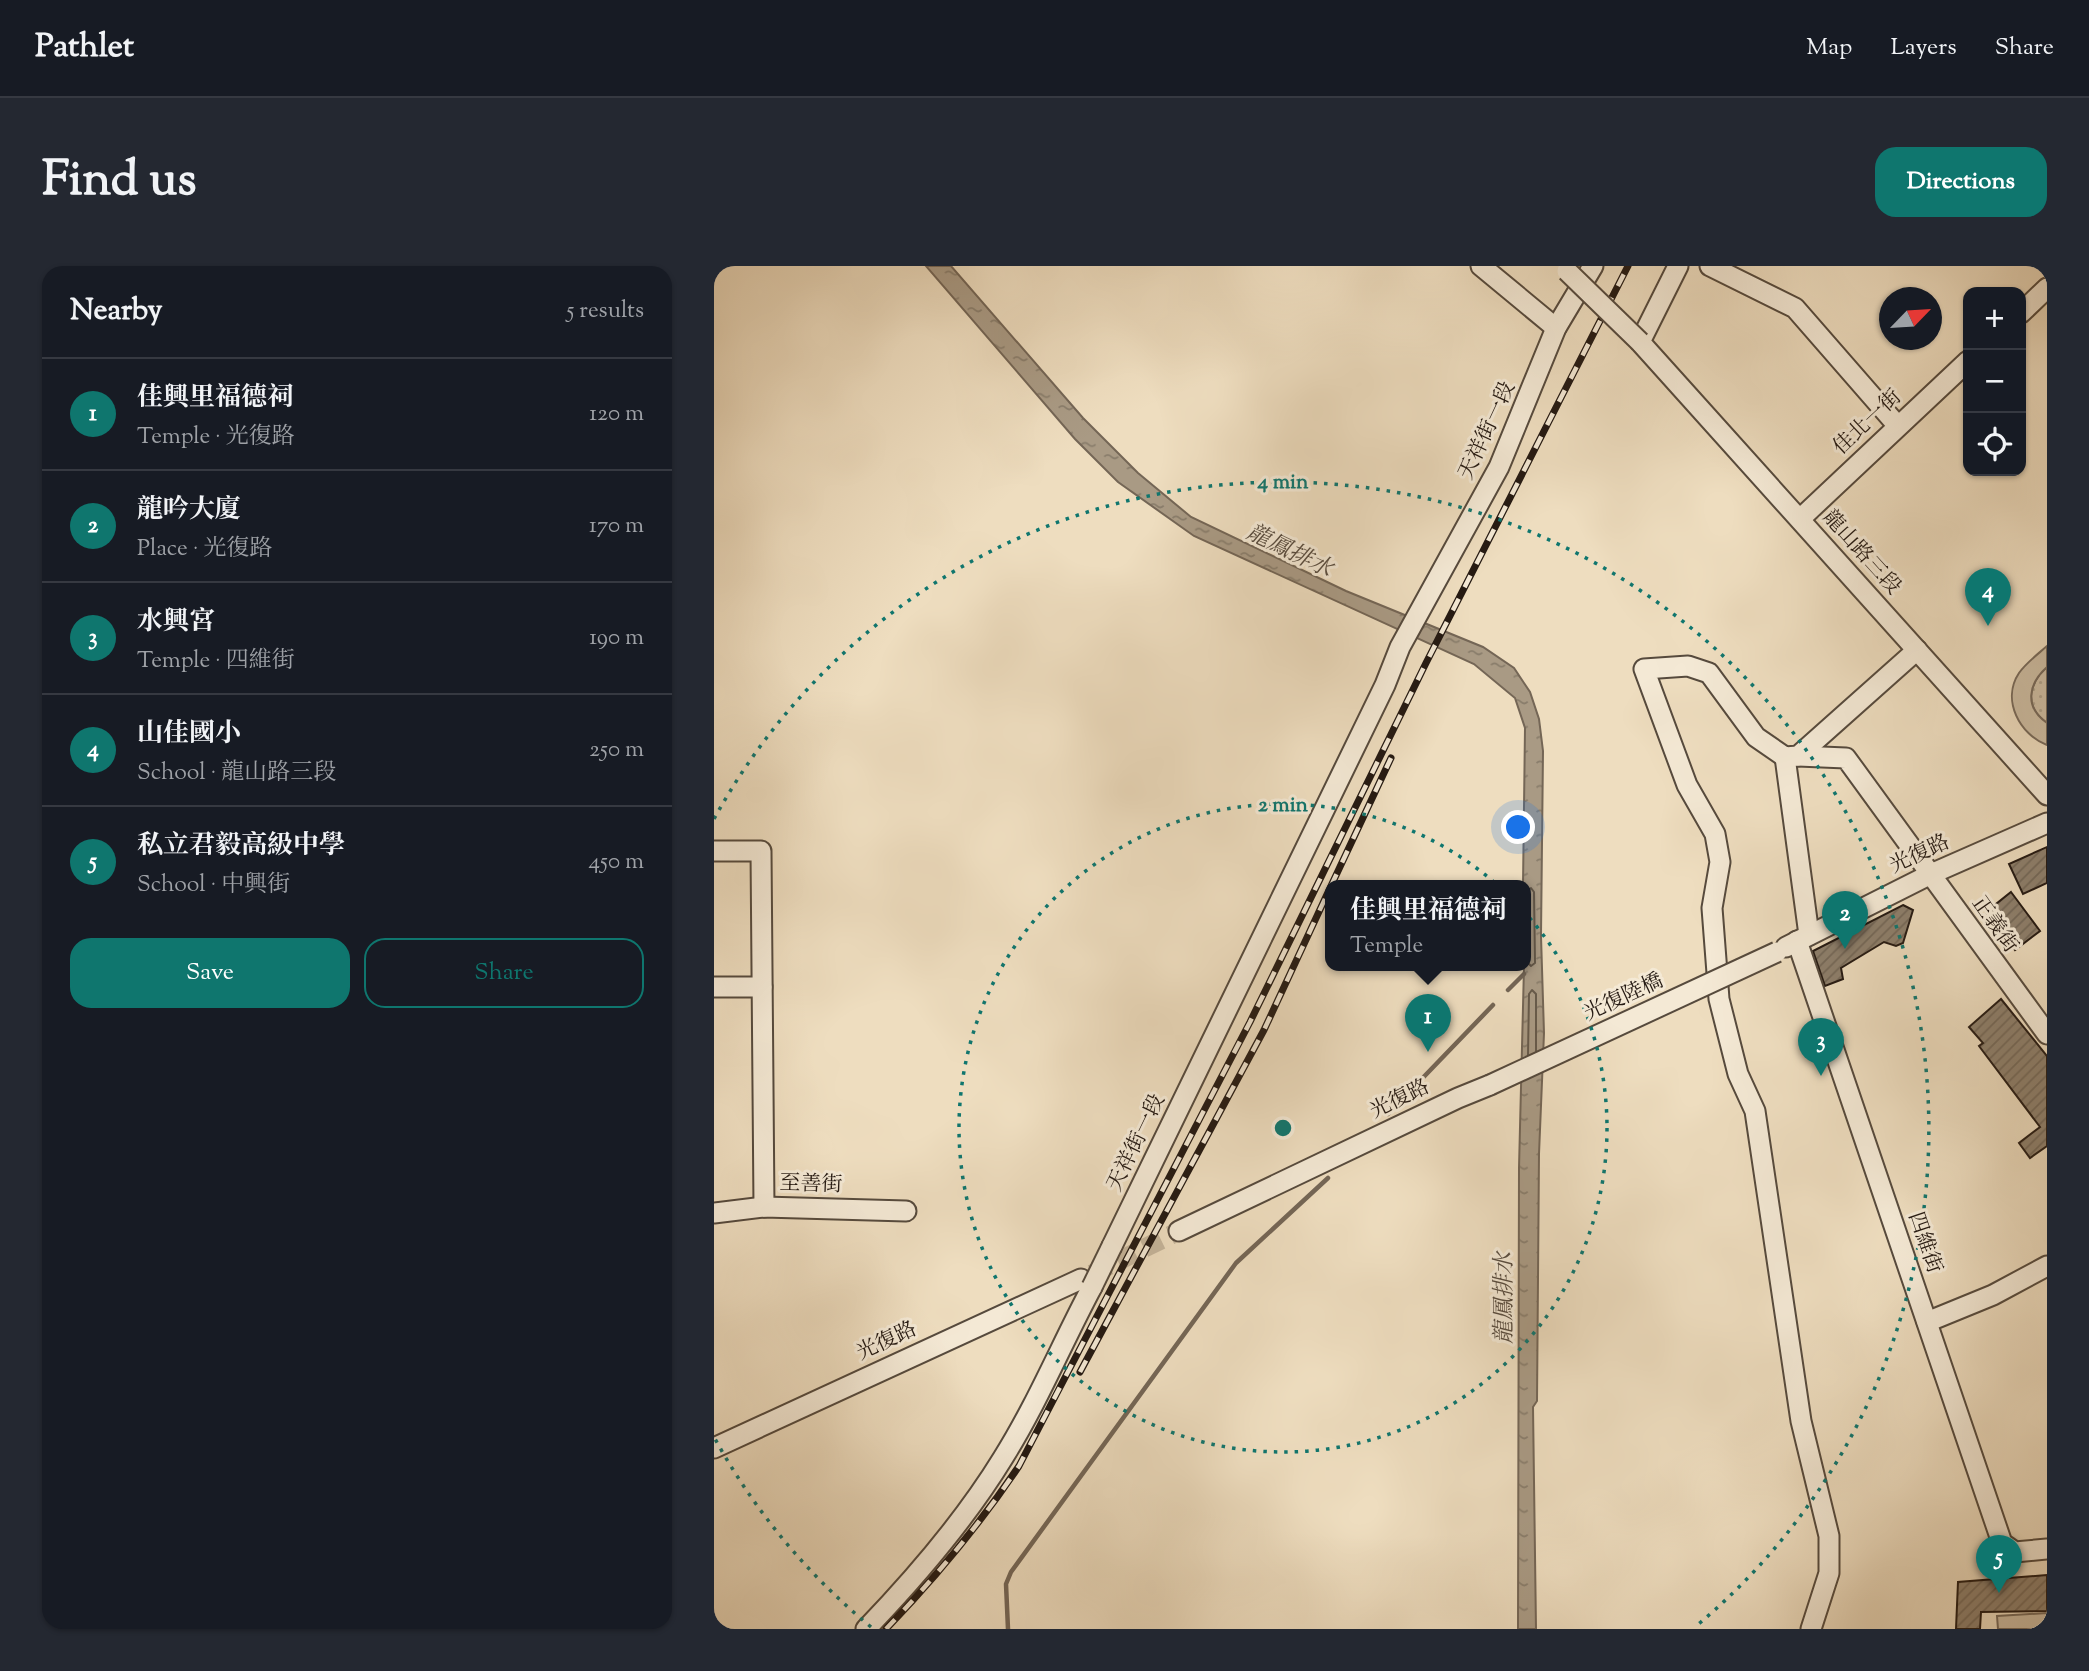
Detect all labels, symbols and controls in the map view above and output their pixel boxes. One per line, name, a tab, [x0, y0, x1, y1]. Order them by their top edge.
text: Pathlet	[35, 24, 134, 72]
text: Map	[1806, 31, 1852, 65]
text: Layers	[1890, 31, 1957, 65]
text: Share	[1995, 31, 2054, 65]
text: Find us	[42, 147, 196, 217]
button: Directions	[1875, 147, 2047, 217]
north arrow	[1879, 287, 1942, 350]
map controls	[1963, 287, 2026, 476]
button: +	[1963, 287, 2026, 350]
text: Nearby	[70, 290, 162, 333]
text: 5 results	[567, 295, 644, 328]
button: −	[1963, 350, 2026, 413]
street label: 天祥街一段	[1452, 377, 1524, 485]
text: 佳興里福德祠	[137, 380, 293, 417]
street label: 佳北一街	[1827, 383, 1909, 463]
text: 1	[89, 398, 97, 431]
text: 120 m	[589, 398, 644, 431]
button: locate	[1963, 413, 2026, 476]
text: Temple · 光復路	[137, 421, 295, 454]
text: 4 min	[1257, 468, 1309, 498]
text: 龍吟大廈	[137, 492, 241, 529]
street label: 龍山路三段	[1815, 504, 1907, 602]
text: 2	[88, 510, 98, 543]
text: 170 m	[589, 510, 644, 543]
water label: 龍鳳排水	[1240, 517, 1339, 588]
text: Place · 光復路	[137, 533, 272, 566]
pin: 4	[1965, 568, 2011, 626]
text: 水興宮	[137, 604, 215, 641]
text: 3	[88, 622, 98, 655]
text: 190 m	[589, 622, 644, 655]
text: Temple · 四維街	[137, 645, 295, 678]
text: 山佳國小	[137, 716, 241, 753]
text: 4	[87, 734, 99, 767]
text: 250 m	[589, 734, 644, 767]
text: School · 龍山路三段	[137, 757, 336, 790]
text: 2 min	[1258, 791, 1309, 821]
your location	[1501, 810, 1535, 844]
text: 私立君毅高級中學	[137, 828, 345, 865]
street label: 光復路	[1885, 828, 1955, 882]
text: 5	[89, 846, 97, 879]
text: 450 m	[588, 846, 644, 879]
text: School · 中興街	[137, 869, 290, 902]
popup	[1325, 880, 1531, 971]
pin: 2	[1822, 891, 1868, 949]
street label: 正義街	[1964, 891, 2024, 959]
text: 佳興里福德祠	[1350, 893, 1506, 930]
text: Temple	[1350, 930, 1423, 963]
button: Save	[70, 938, 350, 1008]
button: Share	[364, 938, 644, 1008]
street label: 光復陸橋	[1580, 967, 1668, 1029]
pin: 1	[1405, 994, 1451, 1052]
pin: 3	[1798, 1018, 1844, 1076]
street label: 光復路	[1365, 1073, 1435, 1127]
street label: 天祥街一段	[1101, 1089, 1173, 1197]
centre of rings	[1271, 1116, 1295, 1140]
street label: 至善街	[779, 1169, 843, 1201]
street label: 四維街	[1900, 1208, 1948, 1278]
water label: 龍鳳排水	[1489, 1250, 1522, 1344]
street label: 光復路	[852, 1315, 922, 1369]
pin: 5	[1976, 1535, 2022, 1593]

